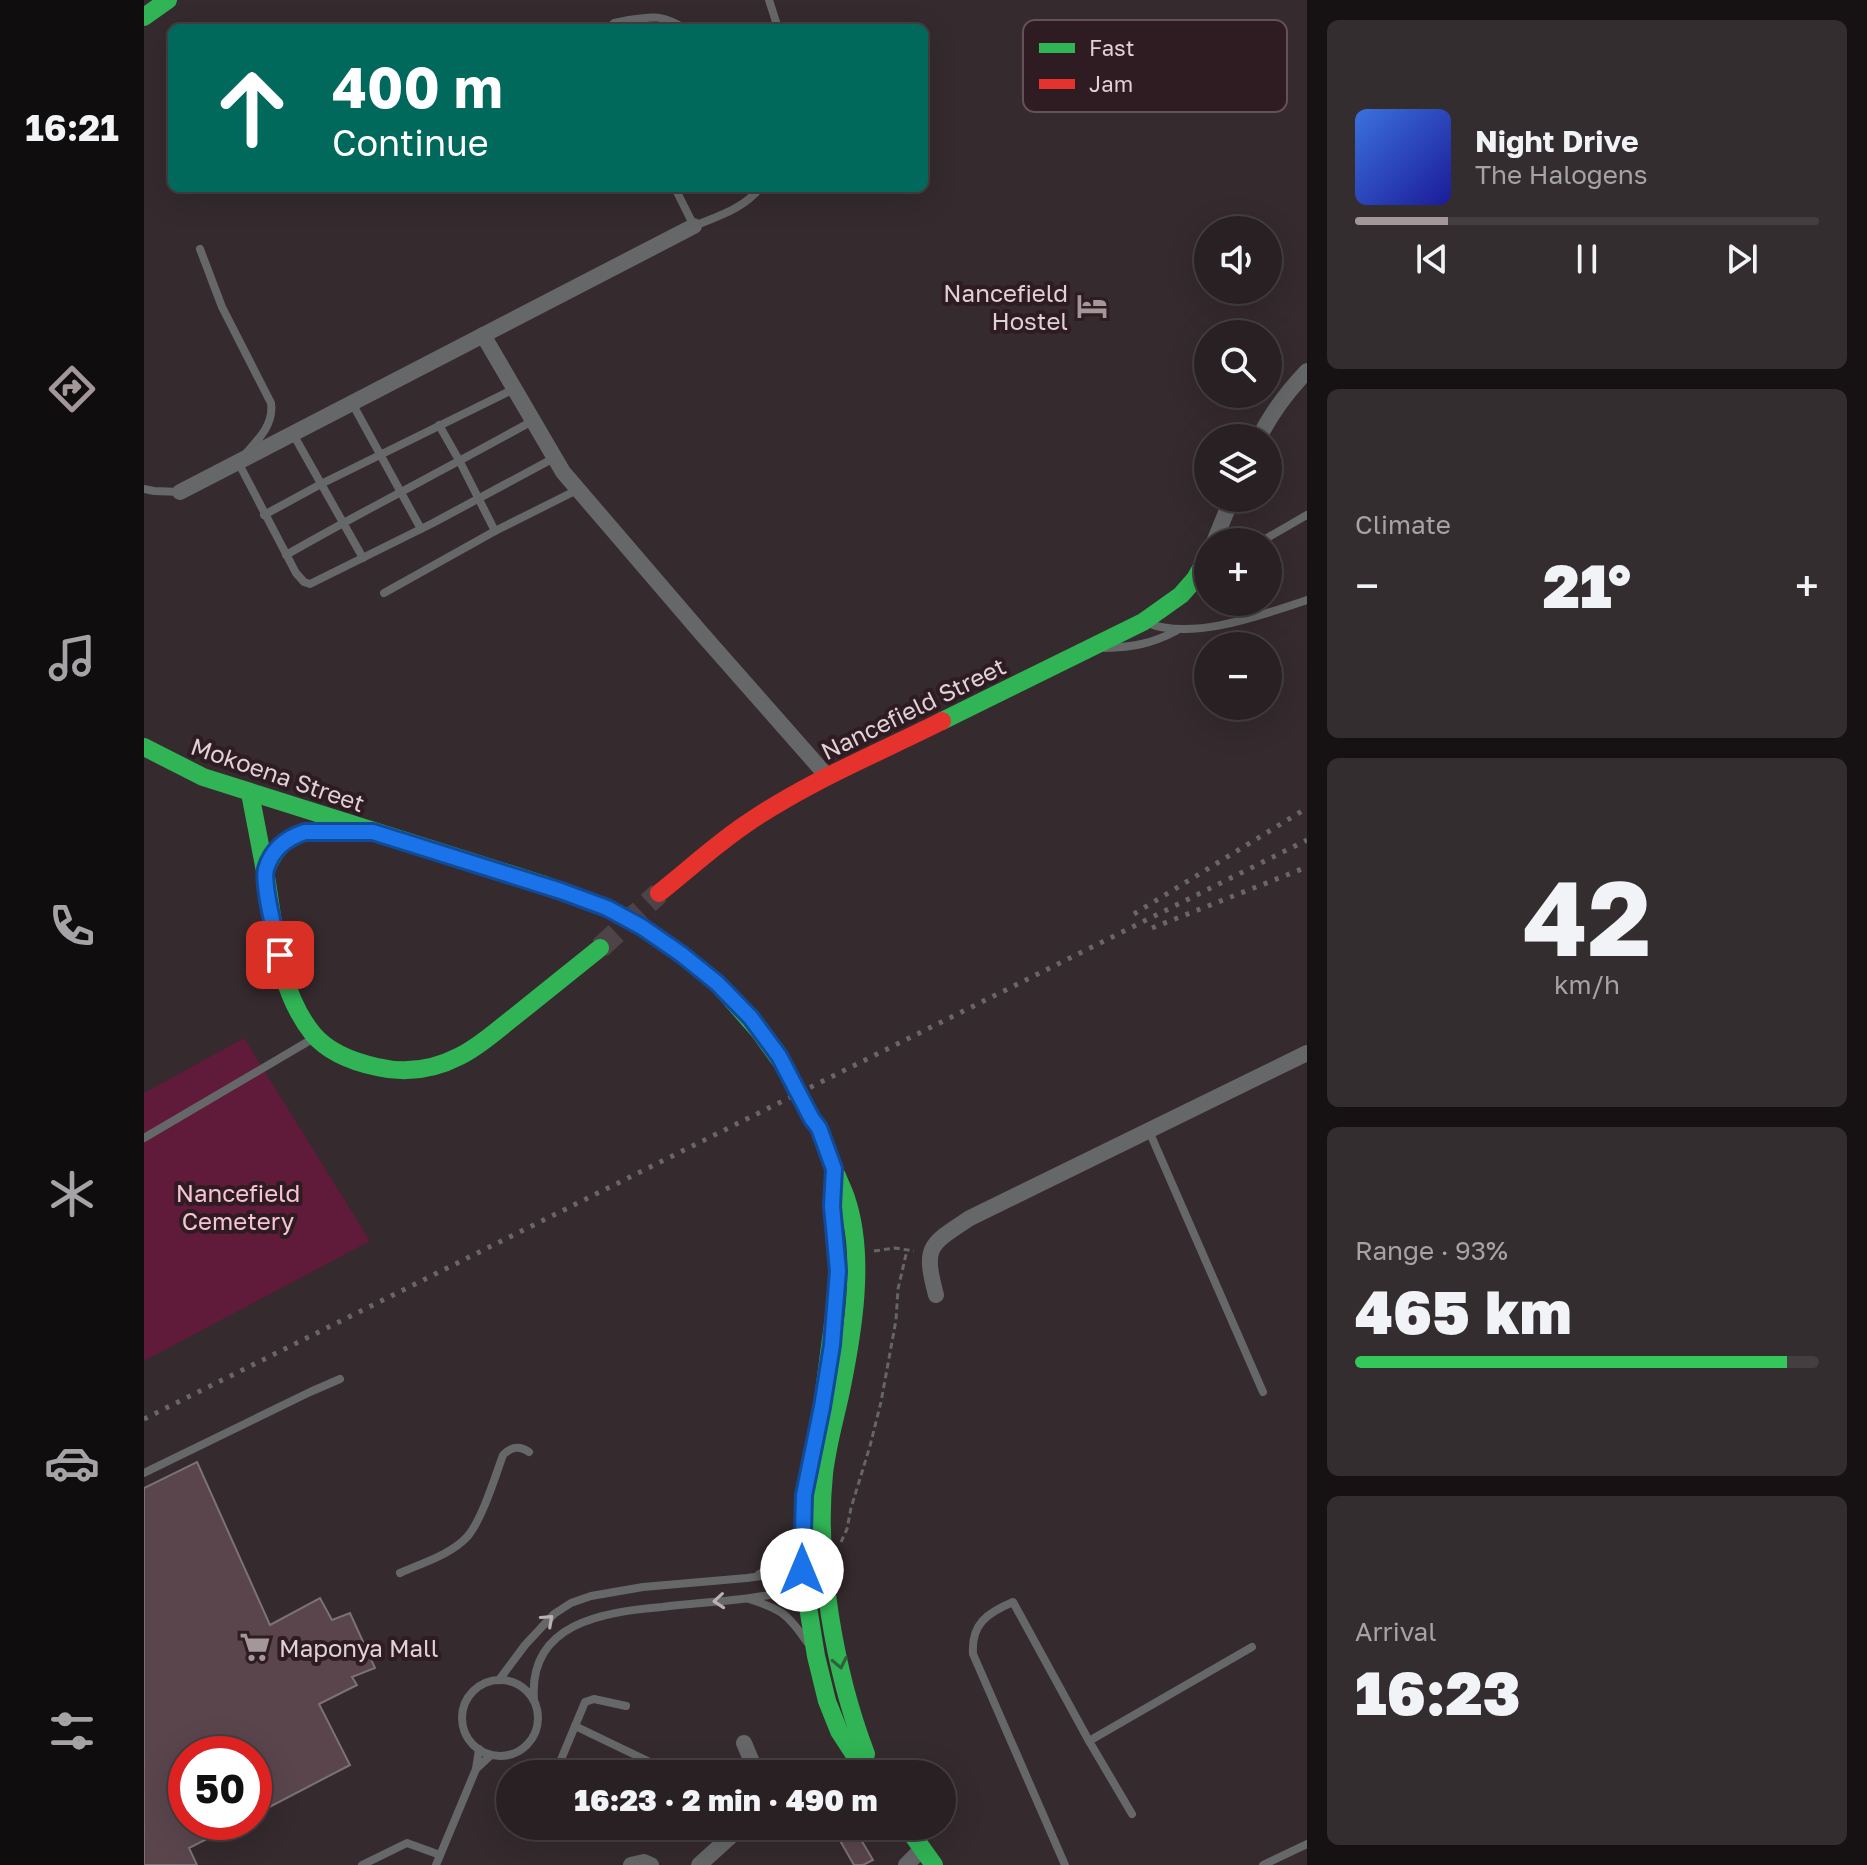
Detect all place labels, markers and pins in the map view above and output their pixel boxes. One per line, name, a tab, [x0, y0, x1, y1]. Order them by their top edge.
place label: Nancefield Hostel	[943, 278, 1068, 335]
hotel icon: Nancefield Hostel	[1075, 289, 1109, 323]
pin	[246, 921, 314, 989]
supermarket icon: Maponya Mall	[238, 1630, 272, 1664]
place label: Maponya Mall	[279, 1633, 438, 1662]

